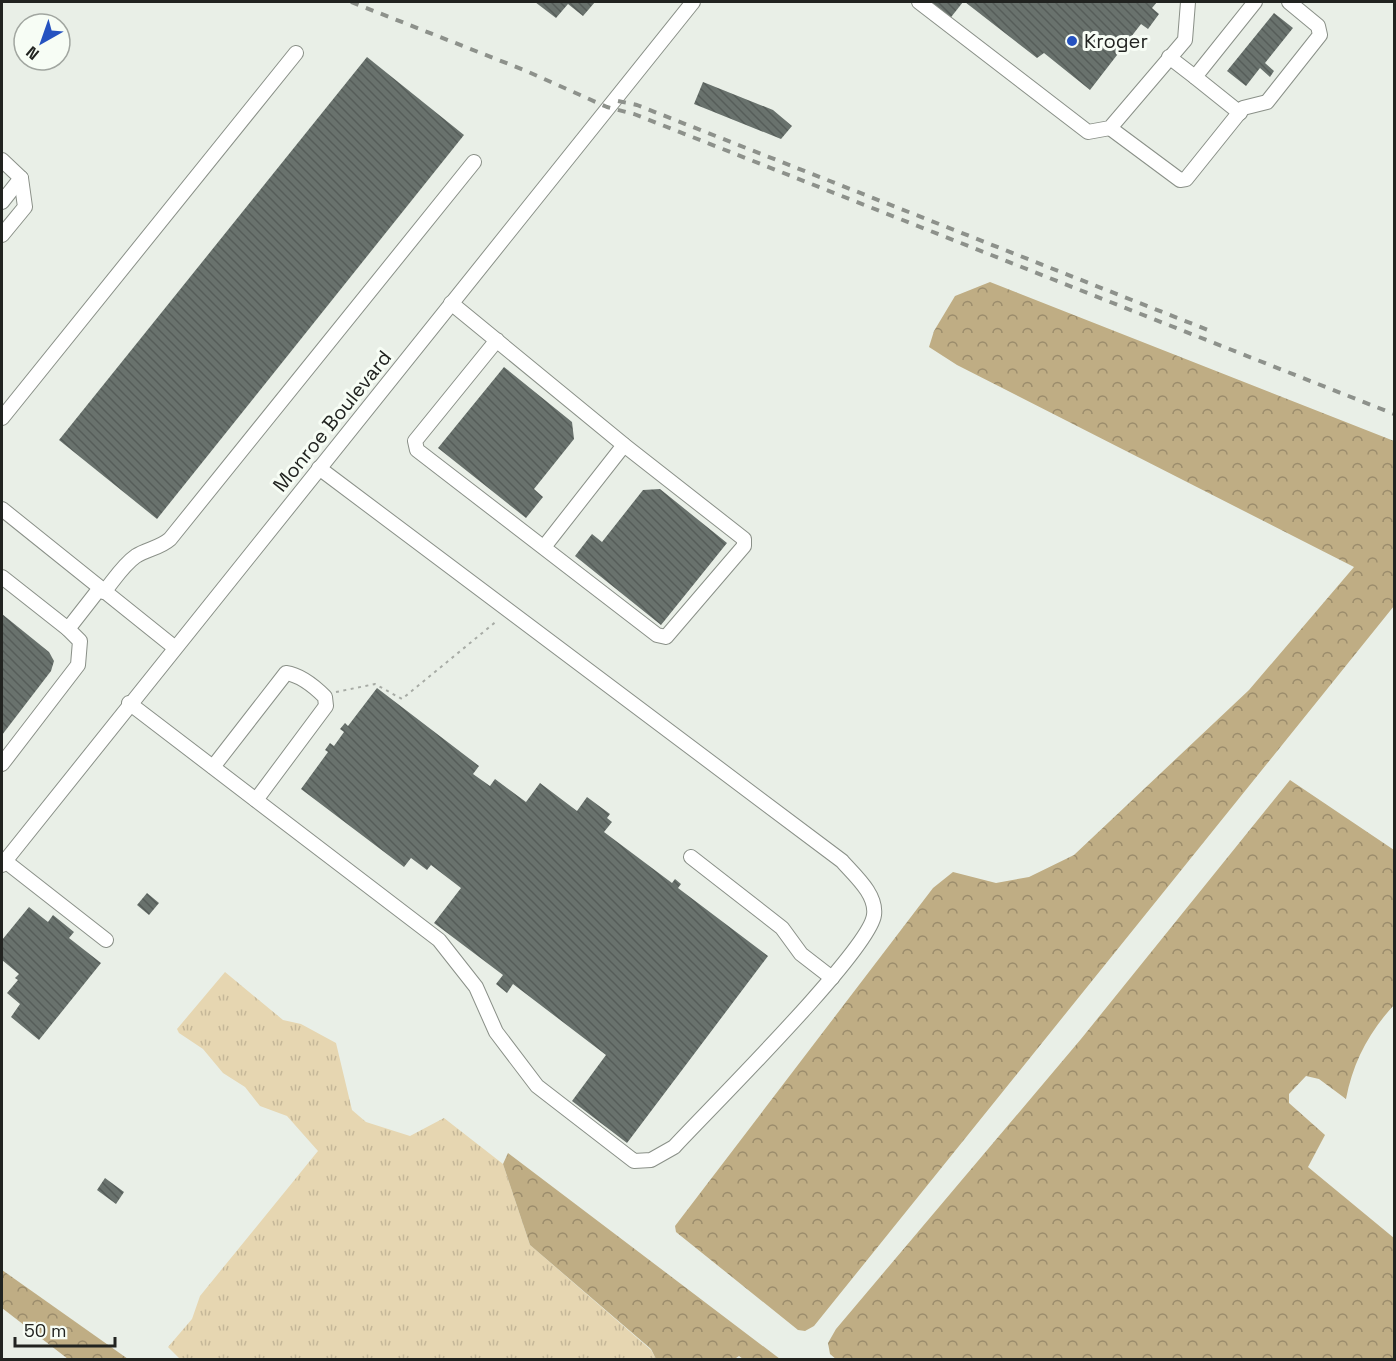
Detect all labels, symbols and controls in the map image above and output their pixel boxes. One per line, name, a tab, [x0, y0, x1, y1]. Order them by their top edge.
north arrow	[12, 12, 72, 72]
place label: Kroger	[1084, 28, 1148, 54]
marker: Kroger	[1065, 34, 1079, 48]
text: N	[22, 42, 44, 65]
street label: Monroe Boulevard	[267, 345, 397, 497]
scale bar	[15, 1310, 116, 1348]
text: 50 m	[24, 1319, 66, 1342]

